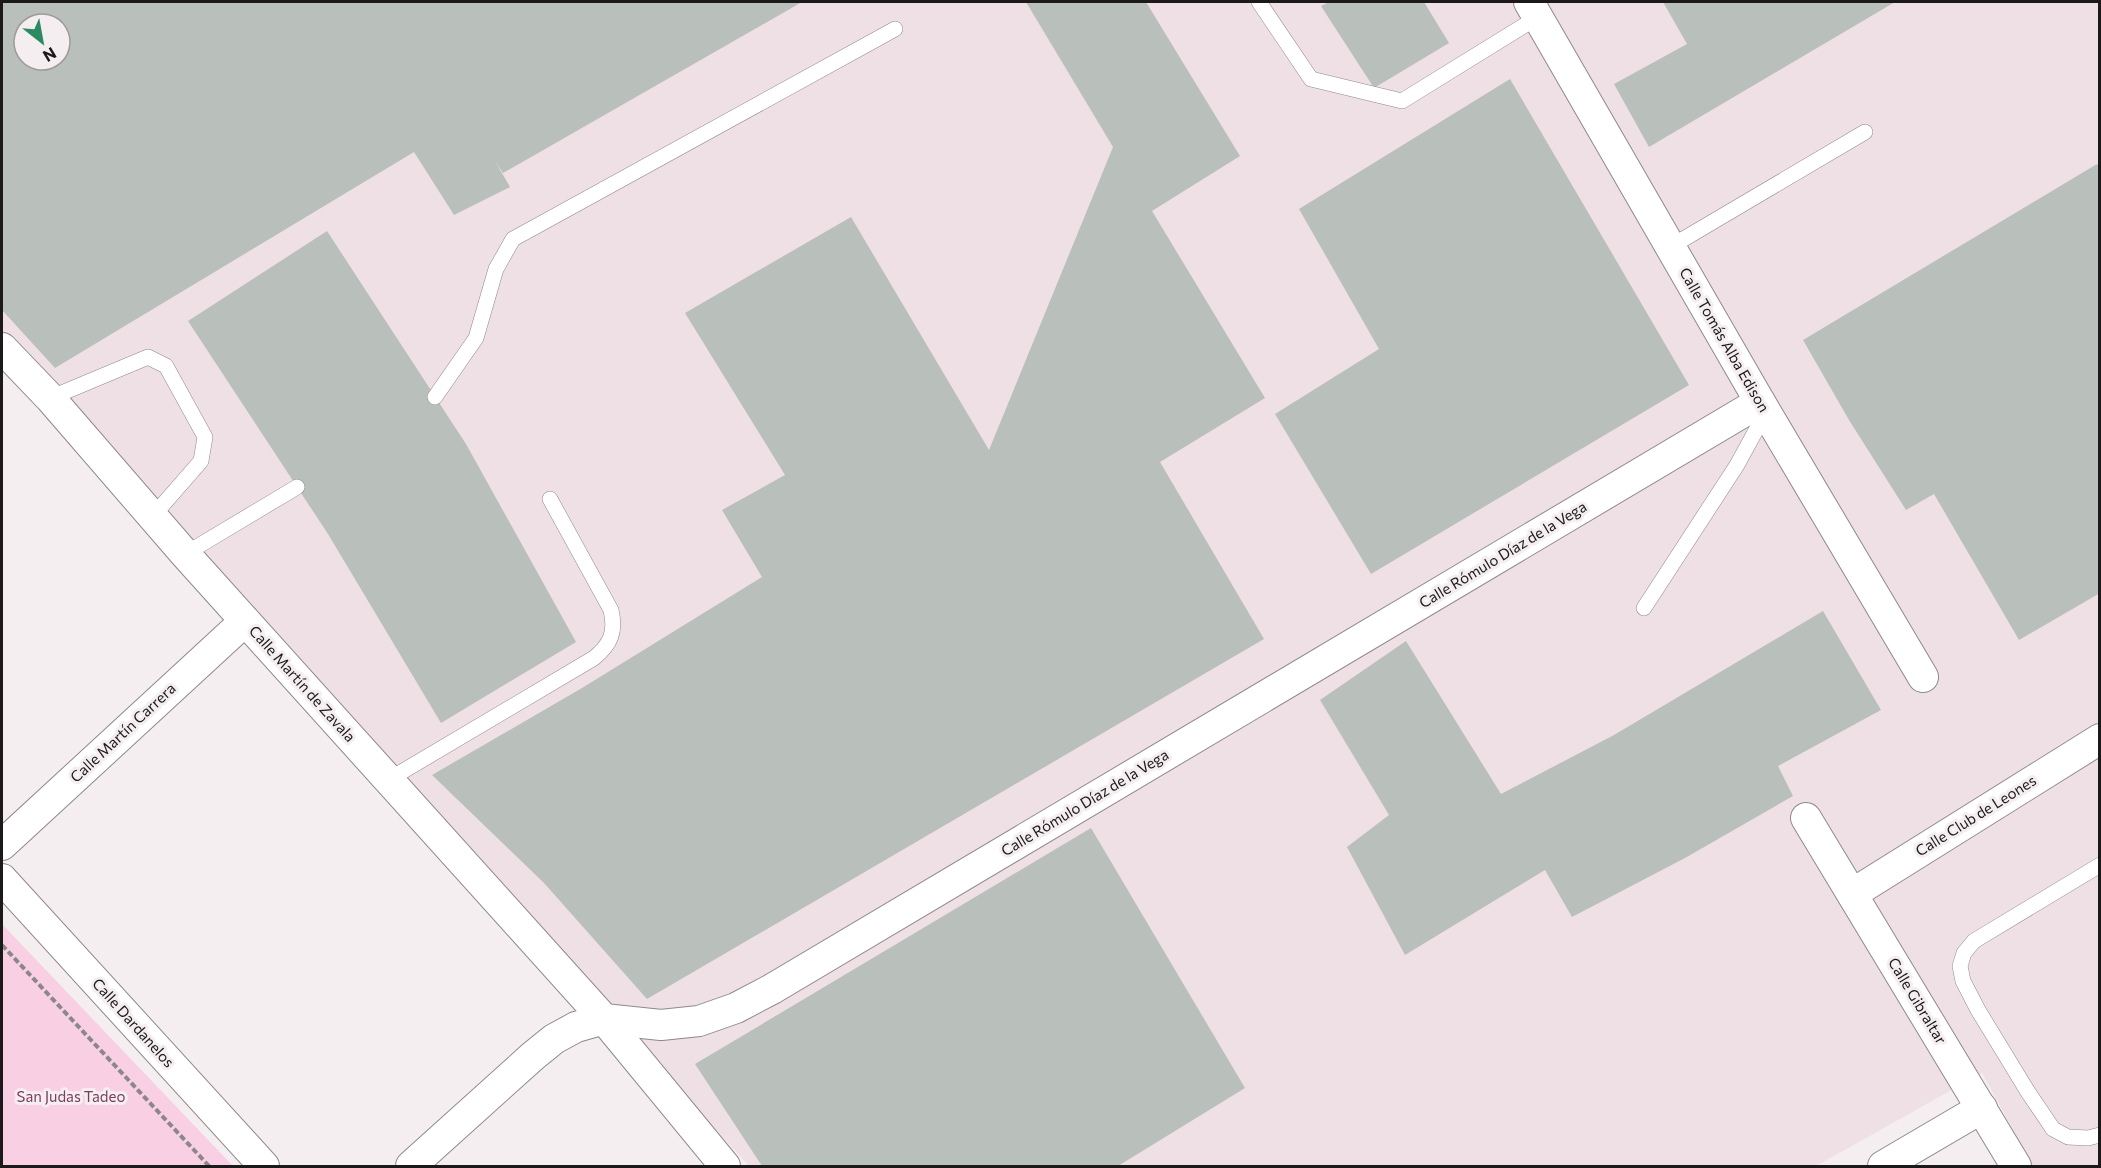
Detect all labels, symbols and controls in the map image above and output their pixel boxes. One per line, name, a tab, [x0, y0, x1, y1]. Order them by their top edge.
north arrow	[12, 12, 72, 72]
text: N	[40, 44, 60, 67]
street label: Calle Tomás Alba Edison	[1676, 264, 1774, 415]
street label: Calle Rómulo Díaz de la Vega	[1415, 497, 1590, 611]
street label: Calle Martín de Zavala	[246, 621, 360, 745]
street label: Calle Martín Carrera	[66, 679, 179, 786]
street label: Calle Rómulo Díaz de la Vega	[997, 745, 1172, 859]
street label: Calle Club de Leones	[1912, 771, 2039, 860]
street label: Calle Gibraltar	[1885, 954, 1951, 1047]
street label: Calle Dardanelos	[89, 974, 179, 1071]
park label: San Judas Tadeo	[17, 1087, 125, 1105]

